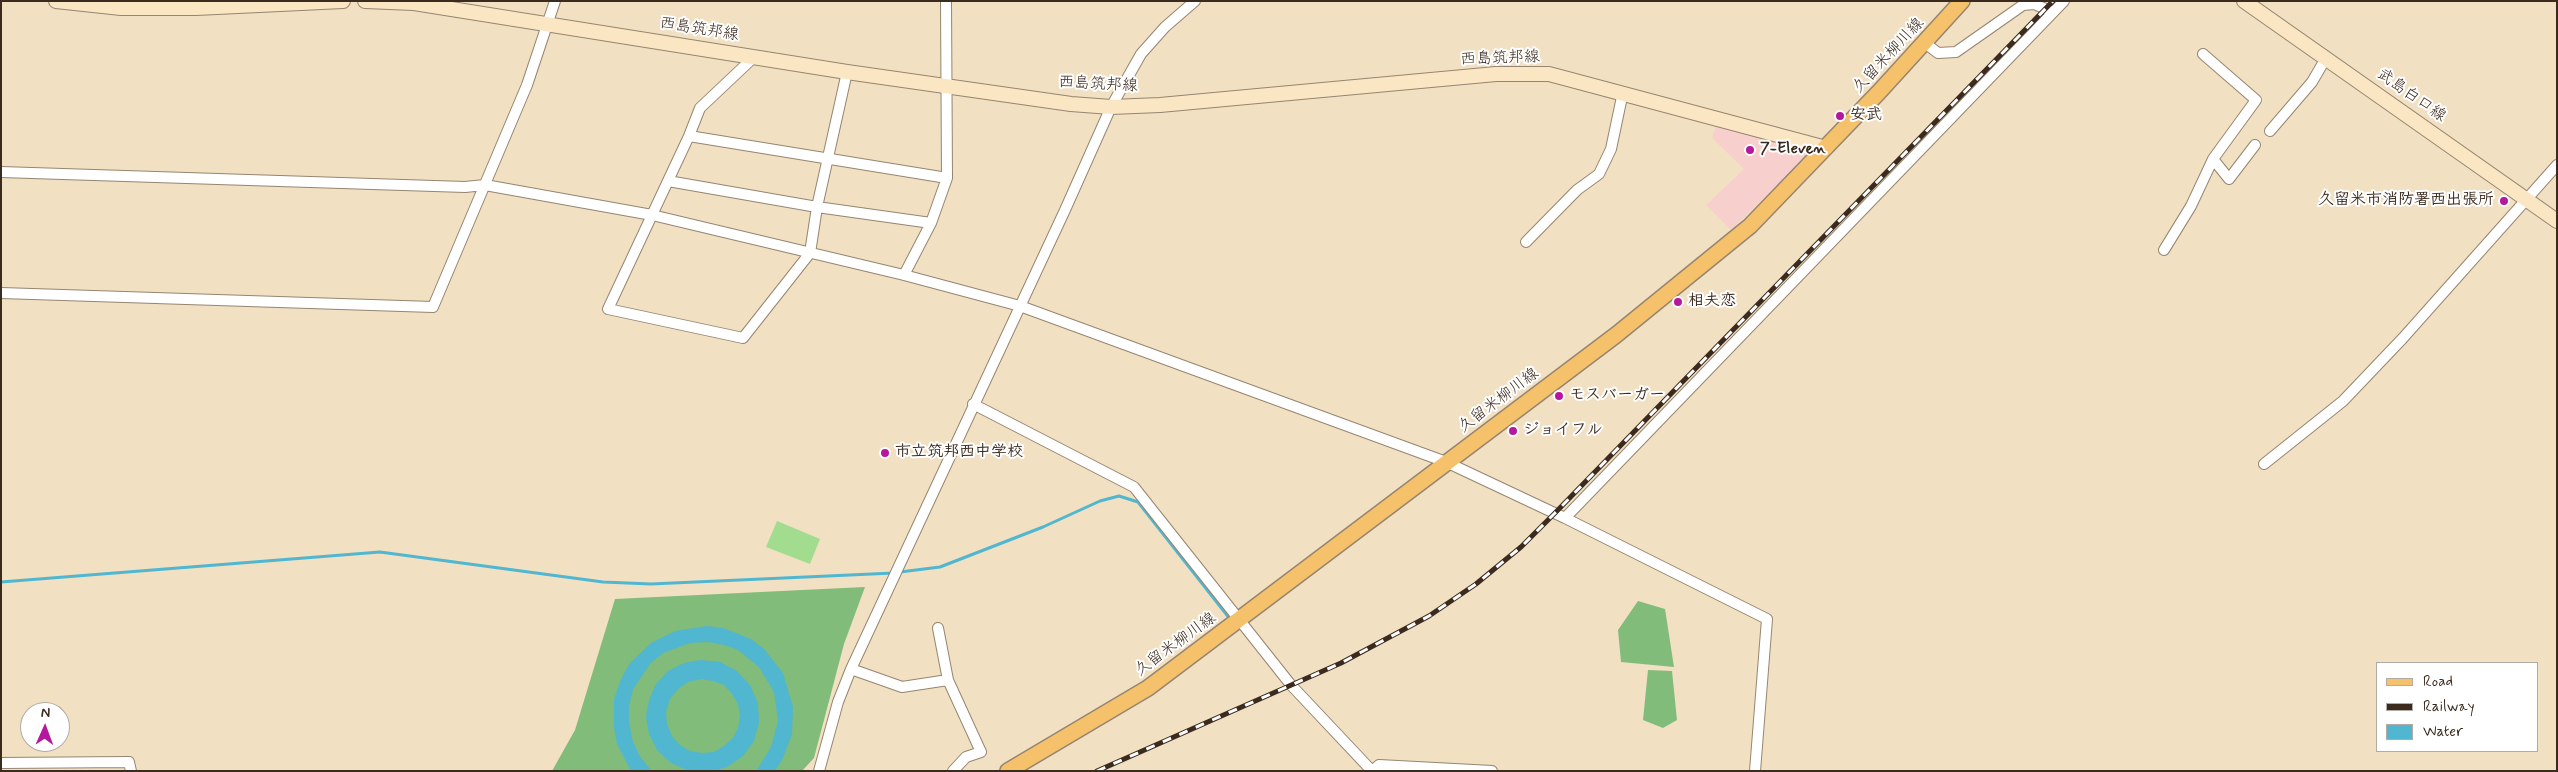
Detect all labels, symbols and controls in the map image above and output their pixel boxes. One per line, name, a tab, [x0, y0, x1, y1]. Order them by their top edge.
street label: 西島筑邦線	[658, 14, 740, 46]
street label: 久留米柳川線	[1849, 14, 1929, 98]
street label: 西島筑邦線	[1460, 48, 1540, 70]
street label: 武島白口線	[2373, 65, 2449, 127]
street label: 西島筑邦線	[1058, 73, 1138, 97]
place label: 安武	[1850, 106, 1882, 126]
marker: 安武	[1834, 110, 1846, 122]
place label: 7-Eleven	[1760, 140, 1826, 160]
marker: 7-Eleven	[1744, 144, 1756, 156]
place label: 久留米市消防署西出張所	[2318, 191, 2494, 211]
marker: 久留米市消防署西出張所	[2498, 195, 2510, 207]
place label: 相夫恋	[1688, 292, 1736, 312]
marker: 相夫恋	[1672, 296, 1684, 308]
street label: 久留米柳川線	[1455, 364, 1543, 438]
place label: モスバーガー	[1569, 386, 1665, 406]
marker: モスバーガー	[1553, 390, 1565, 402]
place label: ジョイフル	[1523, 421, 1603, 441]
marker: ジョイフル	[1507, 425, 1519, 437]
place label: 市立筑邦西中学校	[895, 443, 1023, 463]
marker: 市立筑邦西中学校	[879, 447, 891, 459]
street label: 久留米柳川線	[1132, 609, 1220, 681]
legend	[2376, 662, 2538, 752]
text: Road	[2423, 672, 2453, 692]
text: Railway	[2423, 697, 2475, 717]
north arrow	[20, 702, 70, 752]
text: N	[41, 704, 50, 722]
text: Water	[2423, 722, 2463, 742]

